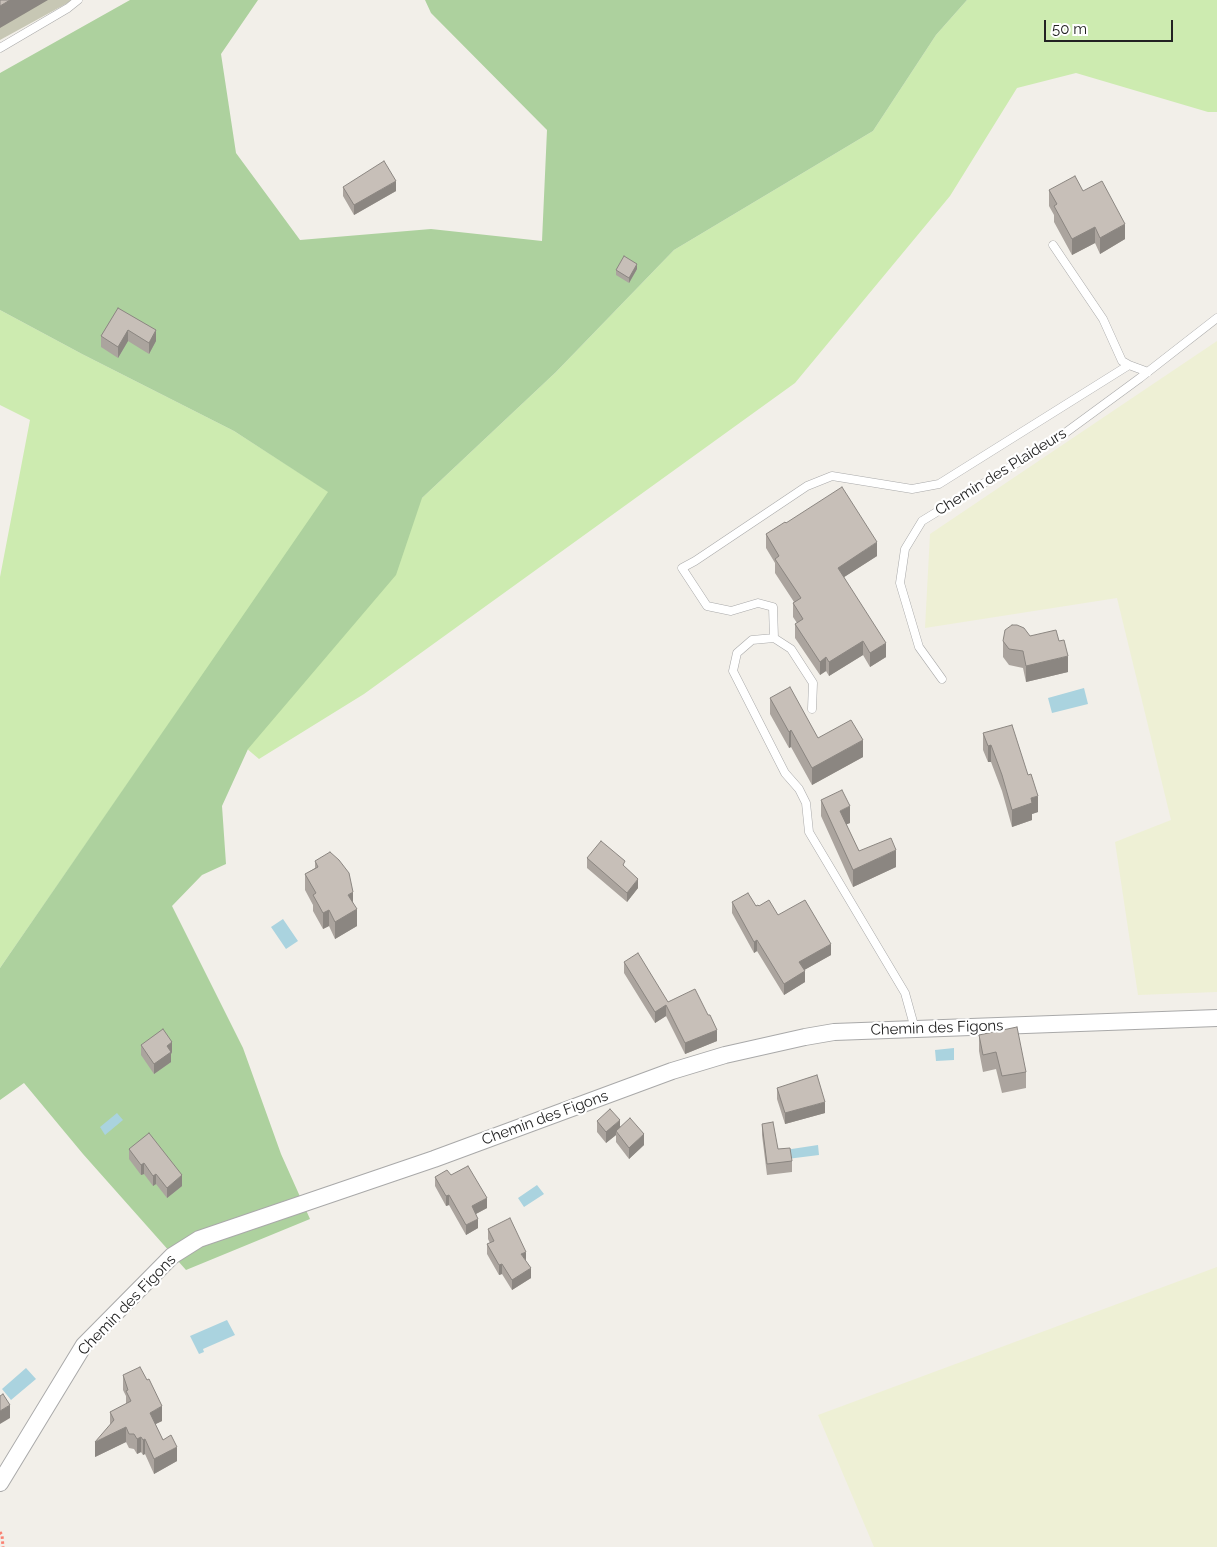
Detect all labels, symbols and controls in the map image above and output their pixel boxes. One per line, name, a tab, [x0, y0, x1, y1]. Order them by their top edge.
scale bar	[1047, 10, 1176, 42]
text: 50 m	[1052, 20, 1087, 38]
street label: Chemin des Plaideurs	[932, 424, 1070, 520]
street label: Chemin des Figons	[870, 1017, 1004, 1039]
street label: Chemin des Figons	[479, 1087, 611, 1149]
street label: Chemin des Figons	[74, 1251, 180, 1359]

